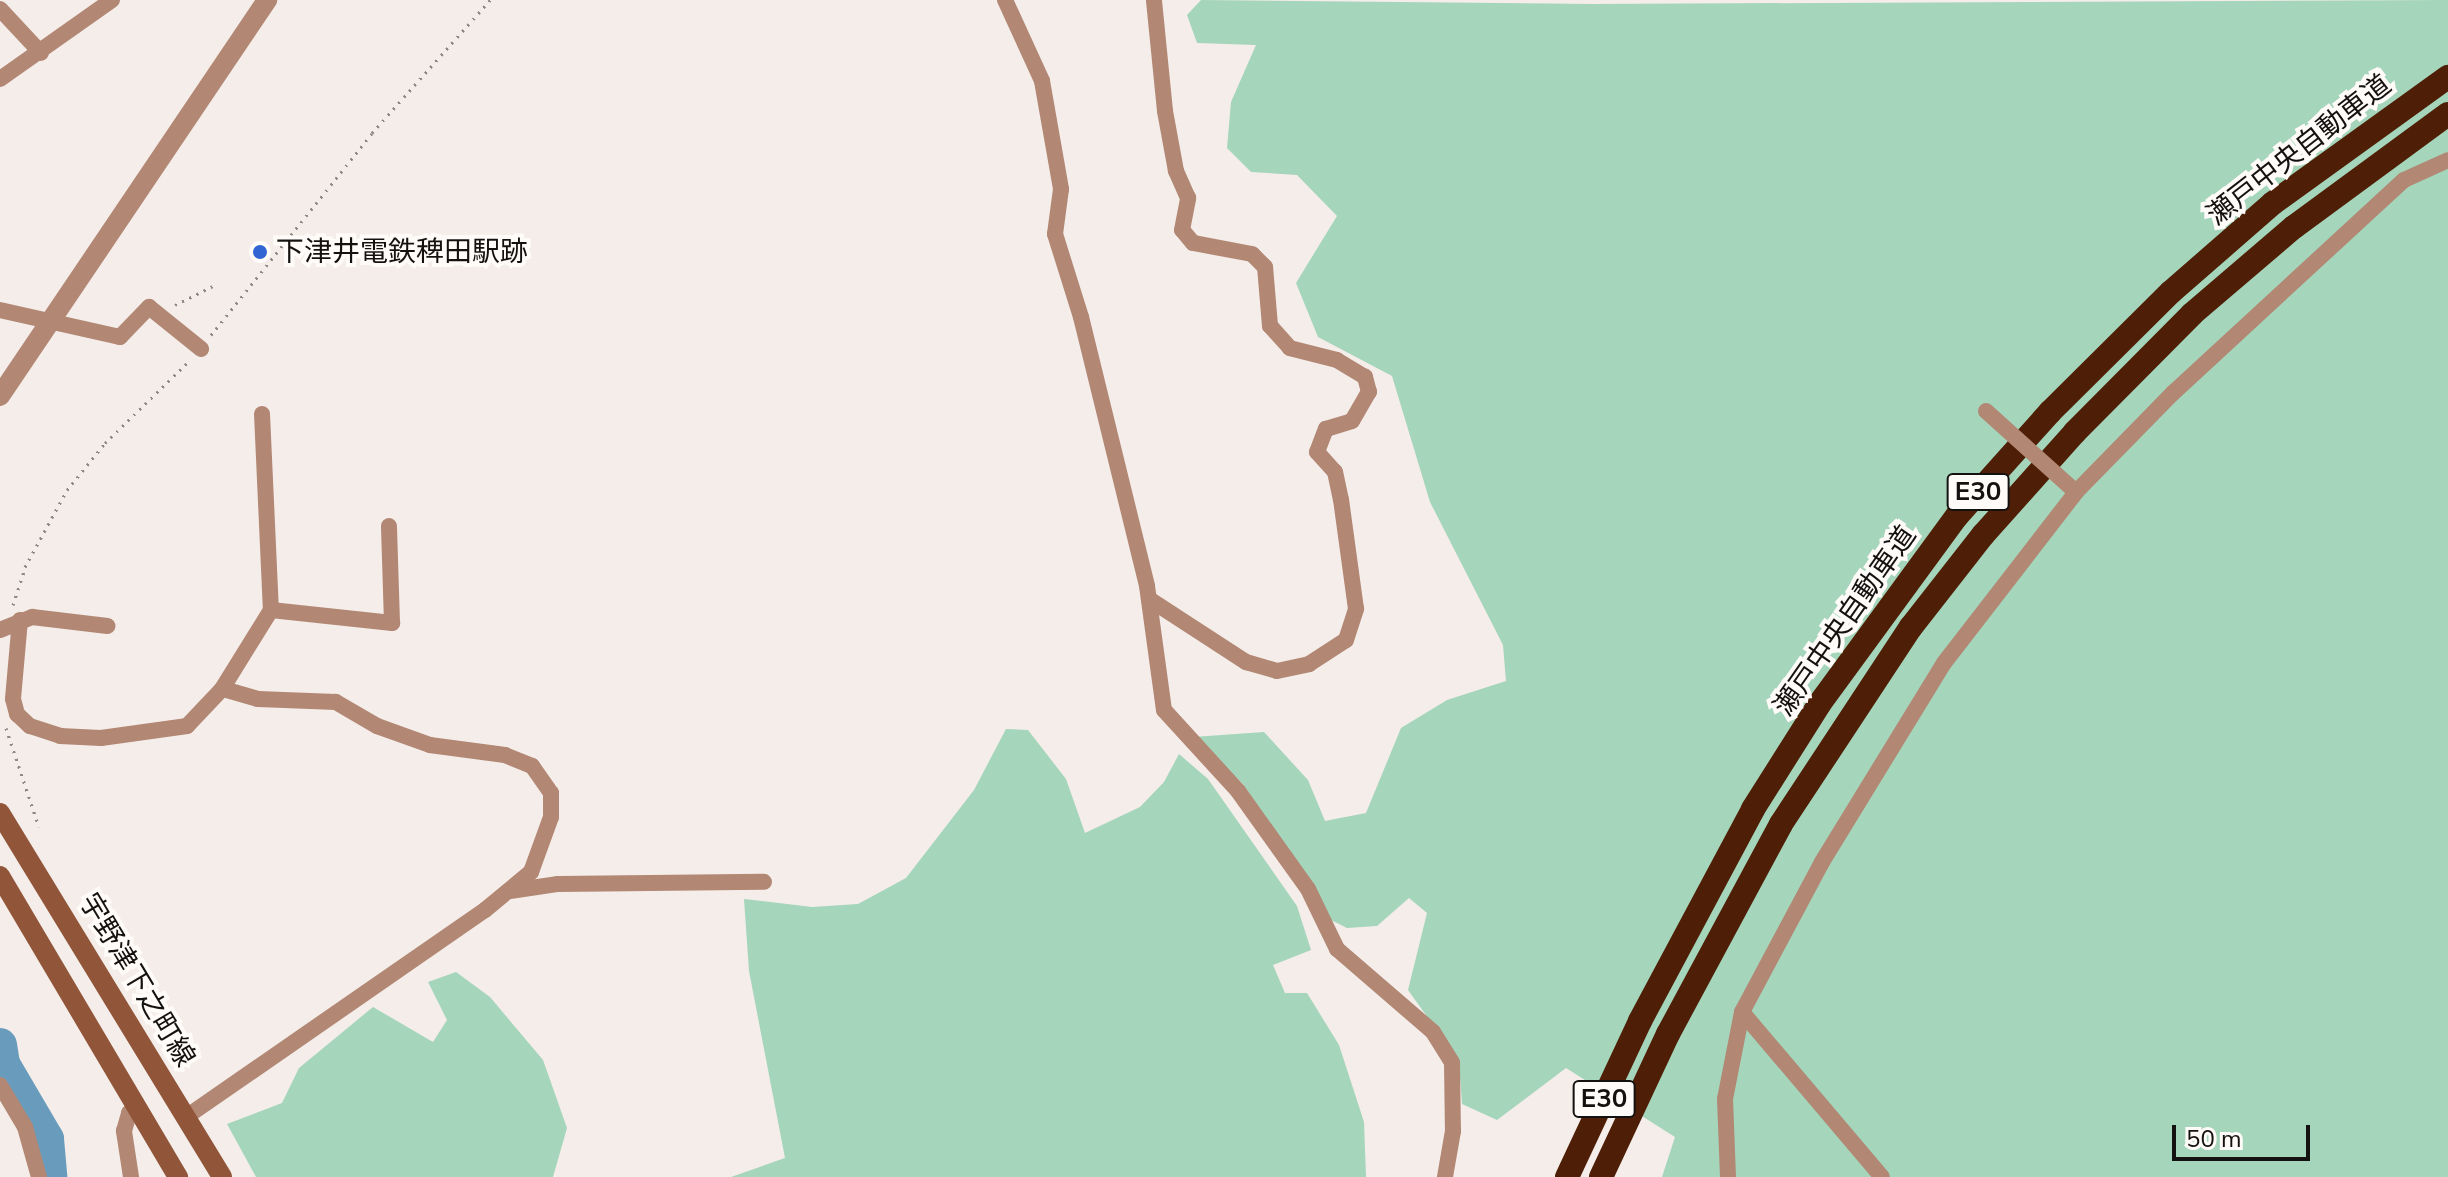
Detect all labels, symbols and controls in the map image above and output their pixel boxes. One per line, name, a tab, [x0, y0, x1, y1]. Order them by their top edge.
street label: 瀬戸中央自動車道	[2200, 68, 2398, 232]
place label: 下津井電鉄稗田駅跡	[276, 235, 528, 269]
marker: 下津井電鉄稗田駅跡	[251, 243, 269, 261]
road number: E30	[1946, 470, 2010, 514]
street label: 瀬戸中央自動車道	[1767, 520, 1923, 722]
street label: 宇野津下之町線	[72, 887, 202, 1073]
road number: E30	[1572, 1077, 1636, 1121]
scale bar	[2176, 1109, 2314, 1159]
text: 50 m	[2186, 1123, 2242, 1155]

